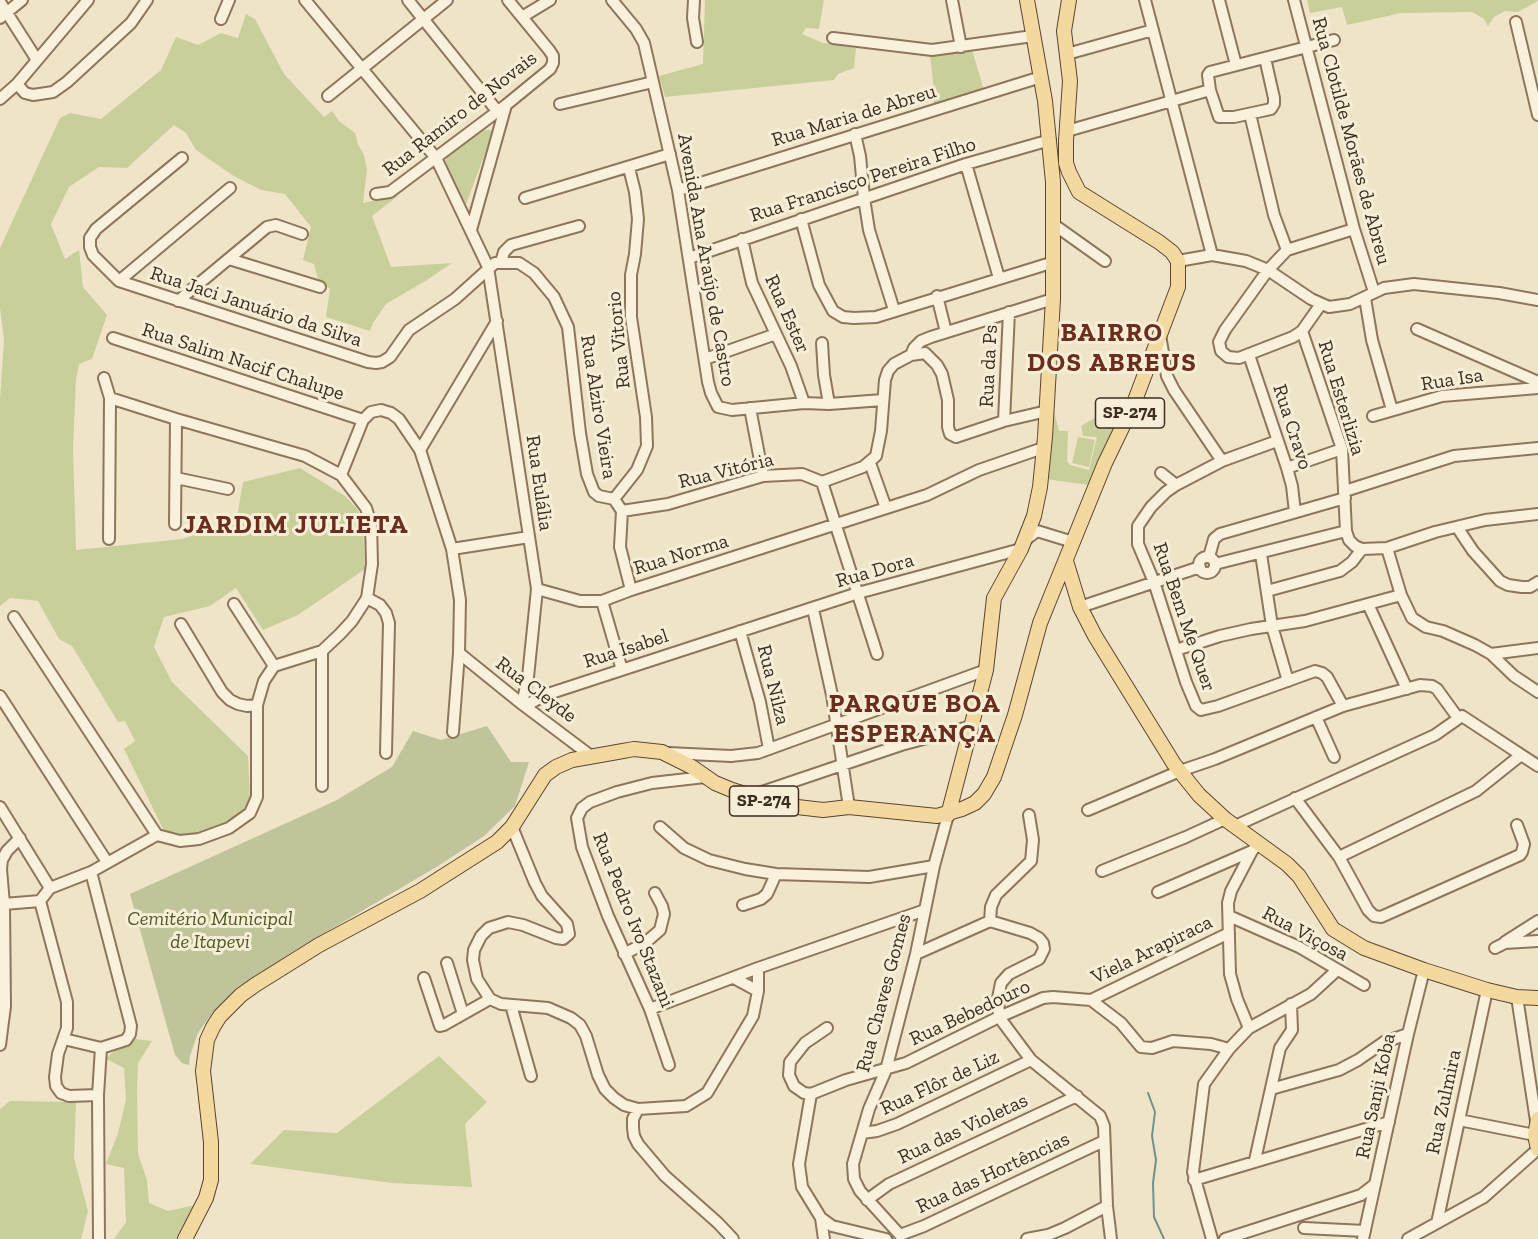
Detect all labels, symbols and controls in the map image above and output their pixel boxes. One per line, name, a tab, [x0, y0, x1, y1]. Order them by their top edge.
street label: Rua Clotilde Morães de Abreu	[1306, 15, 1396, 267]
street label: Rua Ramiro de Novais	[378, 46, 542, 182]
street label: Rua Maria de Abreu	[769, 80, 939, 152]
street label: Avenida Ana Araújo de Castro	[672, 132, 740, 388]
street label: Rua Francisco Pereira Filho	[747, 132, 979, 228]
street label: Rua Jaci Januário da Silva	[147, 261, 365, 353]
street label: Rua Ester	[759, 271, 815, 357]
street label: Rua Vitorio	[602, 290, 636, 390]
street label: Rua Salim Nacif Chalupe	[139, 318, 347, 406]
district label: BAIRRO DOS ABREUS	[1027, 318, 1197, 380]
street label: Rua da Ps	[975, 324, 1003, 408]
street label: Rua Alziro Vieira	[575, 333, 621, 481]
street label: Rua Esterlizia	[1312, 338, 1370, 458]
street label: Rua Isa	[1419, 363, 1485, 397]
street label: Rua Cravo	[1267, 381, 1317, 473]
road number: SP-274	[1096, 398, 1164, 428]
street label: Rua Eulália	[520, 434, 558, 532]
street label: Rua Vitória	[676, 448, 776, 494]
district label: JARDIM JULIETA	[183, 510, 409, 542]
street label: Rua Norma	[631, 529, 731, 581]
street label: Rua Bem Me Quer	[1147, 539, 1221, 695]
street label: Rua Dora	[833, 548, 917, 594]
street label: Rua Isabel	[581, 624, 671, 674]
street label: Rua Nilza	[751, 642, 795, 728]
street label: Rua Cleyde	[491, 652, 581, 728]
district label: PARQUE BOA ESPERANÇA	[829, 689, 1001, 750]
road number: SP-274	[730, 786, 798, 816]
street label: Rua Pedro Ivo Stazani	[587, 829, 679, 1011]
street label: Rua Viçosa	[1258, 901, 1352, 967]
park label: Cemitério Municipal de Itapevi	[127, 907, 293, 954]
street label: Viela Arapiraca	[1088, 910, 1216, 990]
street label: Rua Chaves Gomes	[851, 911, 917, 1075]
street label: Rua Bebedouro	[906, 975, 1034, 1051]
street label: Rua Sanji Koba	[1351, 1031, 1401, 1161]
street label: Rua Flôr de Liz	[877, 1045, 1003, 1121]
street label: Rua Zulmira	[1421, 1047, 1467, 1157]
street label: Rua das Violetas	[894, 1088, 1032, 1170]
street label: Rua das Hortências	[912, 1127, 1074, 1219]

